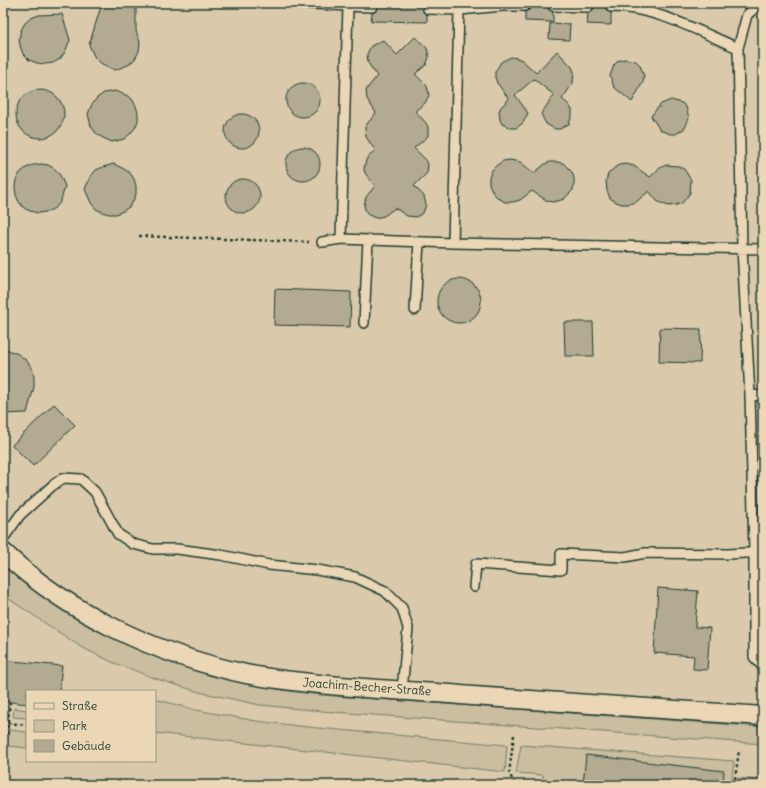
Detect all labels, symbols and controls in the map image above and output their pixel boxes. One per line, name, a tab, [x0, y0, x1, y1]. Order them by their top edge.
street label: Joachim-Becher-Straße	[302, 675, 432, 698]
legend	[26, 690, 156, 762]
text: Straße	[62, 698, 97, 713]
text: Park	[62, 718, 87, 733]
text: Gebäude	[62, 738, 111, 753]

